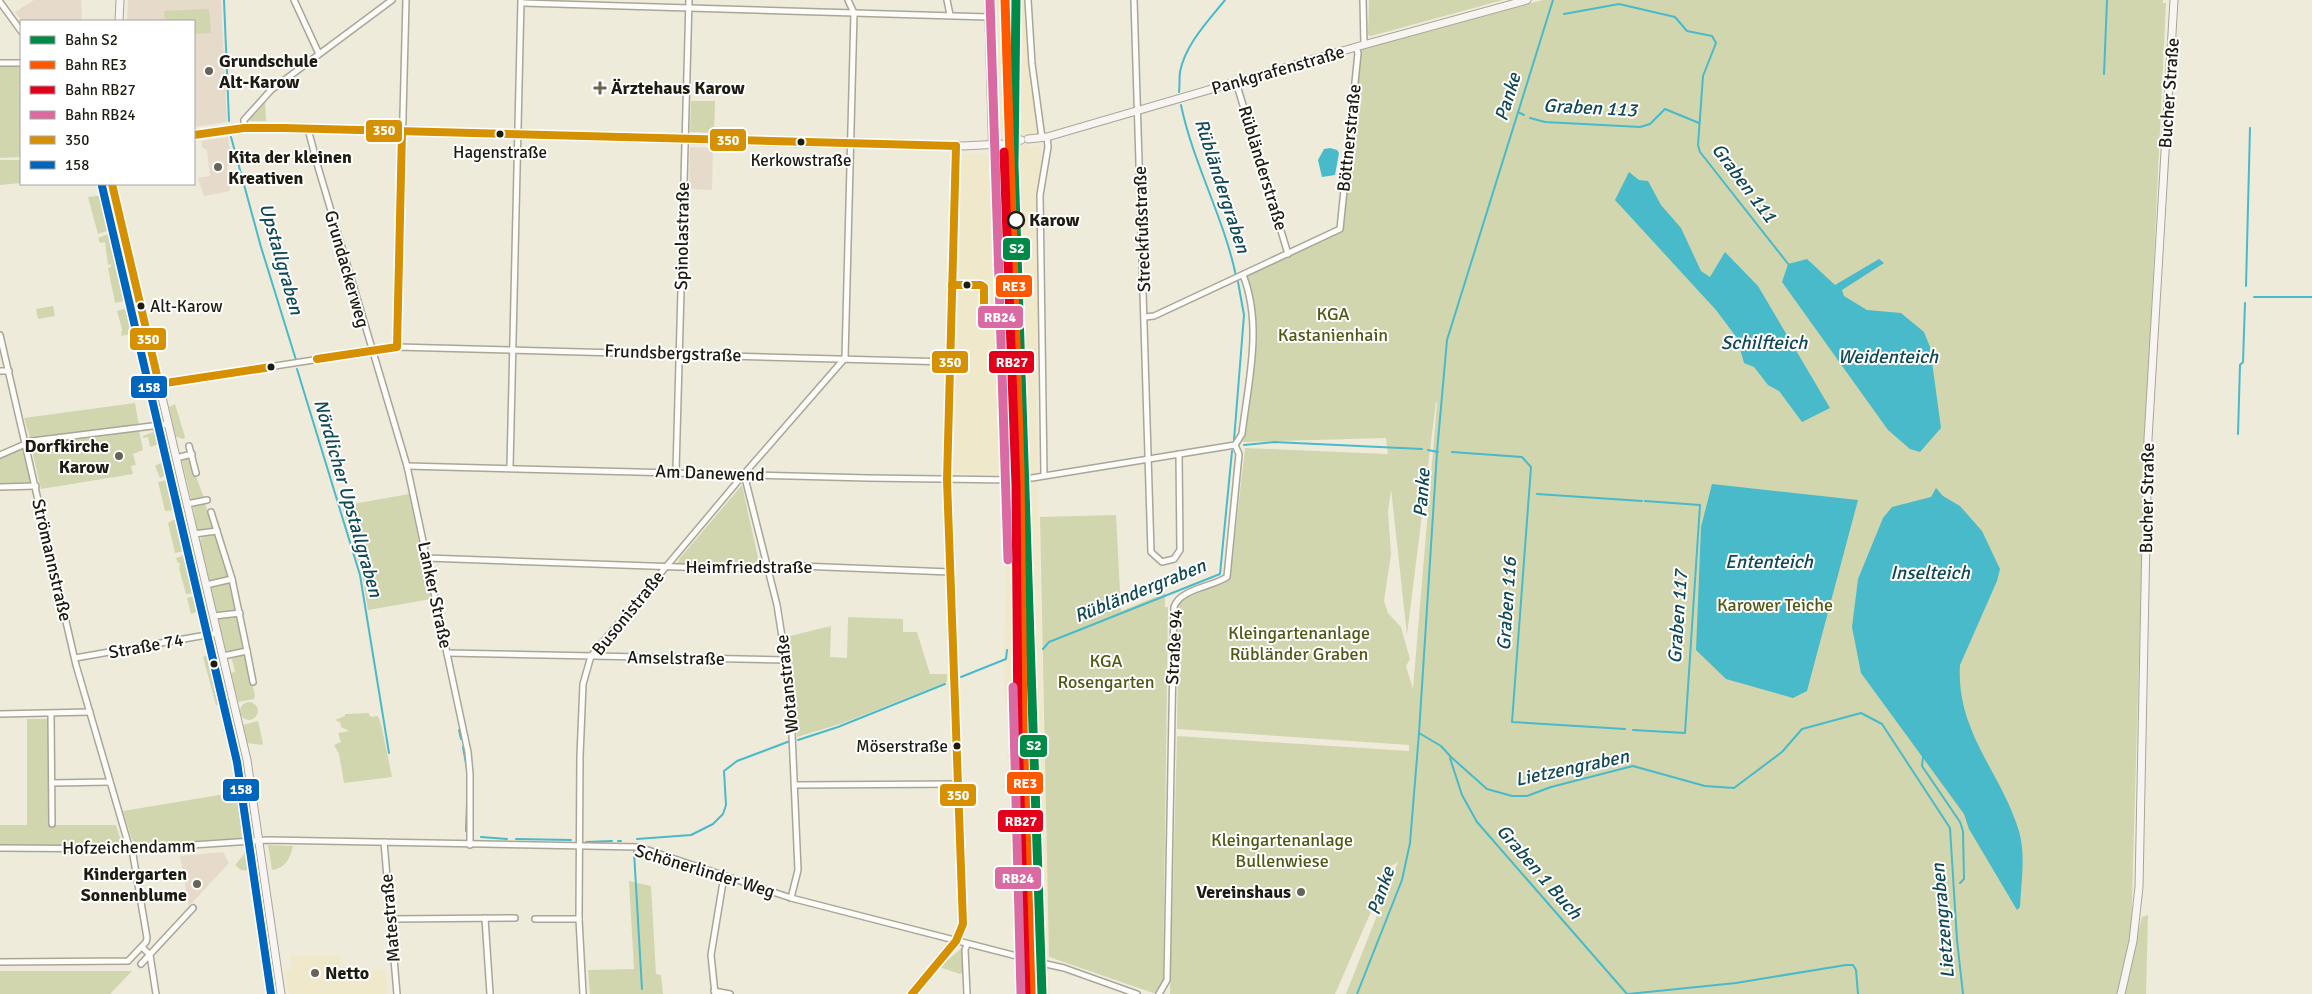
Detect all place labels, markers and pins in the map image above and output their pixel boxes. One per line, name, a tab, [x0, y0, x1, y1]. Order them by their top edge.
place label: Grundschule Alt-Karow	[219, 50, 318, 93]
marker: Grundschule Alt-Karow	[203, 65, 215, 77]
place label: Ärztehaus Karow	[611, 77, 745, 99]
marker: Ärztehaus Karow	[593, 81, 607, 95]
marker: Hagenstraße	[495, 129, 505, 139]
marker: Kerkowstraße	[796, 137, 806, 147]
place label: Hagenstraße	[453, 142, 547, 163]
place label: Kita der kleinen Kreativen	[228, 146, 352, 189]
place label: Kerkowstraße	[750, 150, 852, 171]
marker: Kita der kleinen Kreativen	[212, 161, 224, 173]
place label: Karow	[1029, 209, 1080, 231]
marker: Karow	[1007, 211, 1025, 229]
unlabelled marker	[962, 280, 972, 290]
place label: Alt-Karow	[150, 296, 222, 317]
marker: Alt-Karow	[136, 301, 146, 311]
unlabelled marker	[266, 362, 276, 372]
place label: Dorfkirche Karow	[24, 435, 109, 478]
marker: Dorfkirche Karow	[113, 450, 125, 462]
unlabelled marker	[209, 659, 219, 669]
place label: Möserstraße	[856, 736, 948, 757]
marker: Möserstraße	[952, 741, 962, 751]
place label: Kindergarten Sonnenblume	[81, 863, 187, 906]
marker: Kindergarten Sonnenblume	[191, 878, 203, 890]
place label: Vereinshaus	[1196, 881, 1291, 903]
marker: Vereinshaus	[1295, 886, 1307, 898]
place label: Netto	[325, 962, 369, 984]
marker: Netto	[309, 967, 321, 979]

